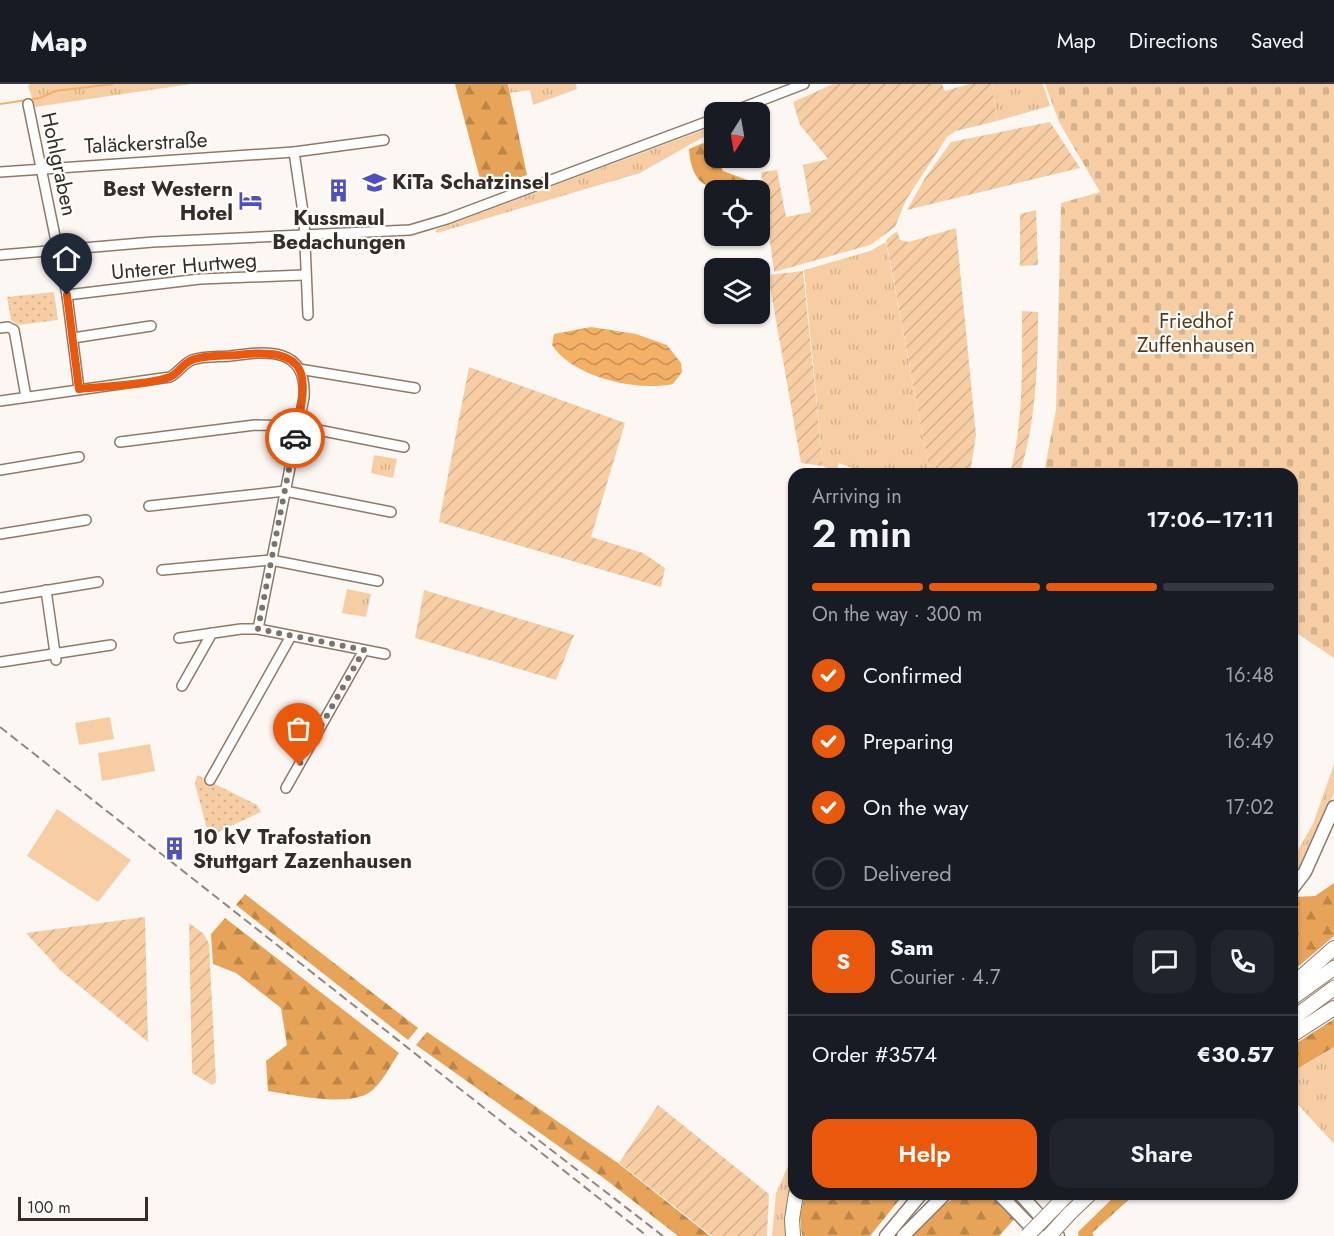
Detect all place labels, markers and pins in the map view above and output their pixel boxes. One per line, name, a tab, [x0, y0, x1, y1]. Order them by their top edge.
place label: KiTa Schatzinsel	[392, 167, 549, 197]
school or university icon: KiTa Schatzinsel	[361, 169, 387, 195]
place label: Best Western Hotel	[103, 174, 233, 228]
building icon: Kussmaul Bedachungen	[326, 177, 352, 203]
hotel icon: Best Western Hotel	[238, 188, 264, 214]
place label: Kussmaul Bedachungen	[272, 203, 406, 257]
pin	[41, 233, 92, 295]
pin	[273, 703, 324, 765]
place label: 10 kV Trafostation Stuttgart Zazenhausen	[193, 822, 412, 876]
building icon: 10 kV Trafostation Stuttgart Zazenhausen	[162, 836, 188, 862]

